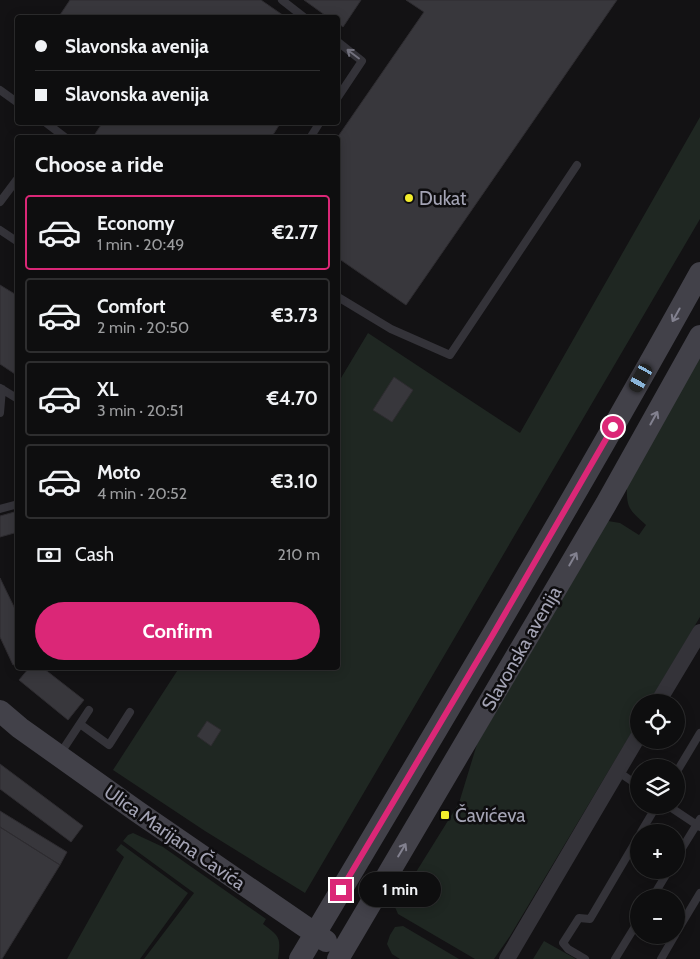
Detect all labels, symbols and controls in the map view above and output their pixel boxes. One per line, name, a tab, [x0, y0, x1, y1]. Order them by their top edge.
text: Slavonska avenija	[65, 35, 209, 58]
one-way arrow	[346, 49, 360, 59]
text: Slavonska avenija	[65, 83, 209, 106]
text: Choose a ride	[35, 151, 164, 178]
place label: Dukat	[419, 187, 467, 210]
marker: Dukat	[403, 192, 415, 204]
icon: car	[37, 210, 82, 255]
text: Economy	[97, 212, 175, 235]
text: €2.77	[272, 221, 318, 244]
text: 1 min · 20:49	[97, 235, 184, 254]
icon: car	[37, 293, 82, 338]
text: Comfort	[97, 295, 166, 318]
text: €3.73	[271, 304, 318, 327]
one-way arrow	[671, 308, 681, 322]
text: 2 min · 20:50	[97, 318, 189, 337]
car	[627, 361, 654, 395]
icon: car	[37, 376, 82, 421]
text: XL	[97, 378, 118, 401]
text: €4.70	[267, 387, 318, 410]
text: 3 min · 20:51	[97, 401, 183, 420]
one-way arrow	[649, 410, 659, 425]
route start	[602, 416, 624, 438]
icon: car	[37, 459, 82, 504]
text: Moto	[97, 461, 141, 484]
text: €3.10	[271, 470, 318, 493]
text: 4 min · 20:52	[97, 484, 187, 503]
icon: cash	[35, 541, 63, 569]
text: Cash	[75, 543, 114, 566]
text: 210 m	[278, 545, 320, 564]
one-way arrow	[569, 552, 579, 566]
street label: Slavonska avenija	[477, 582, 566, 714]
button: Confirm	[35, 602, 320, 660]
map controls	[630, 694, 685, 944]
button: locate	[630, 694, 685, 749]
button: layers	[630, 759, 685, 814]
street label: Ulica Marijana Čavića	[100, 779, 250, 895]
place label: Čavićeva	[455, 803, 526, 827]
marker: Čavićeva	[439, 809, 451, 821]
button: +	[630, 824, 685, 879]
one-way arrow	[398, 843, 408, 857]
callout: 1 min	[358, 872, 441, 908]
route end	[330, 879, 352, 901]
text: 1 min	[382, 880, 418, 899]
button: −	[630, 889, 685, 944]

